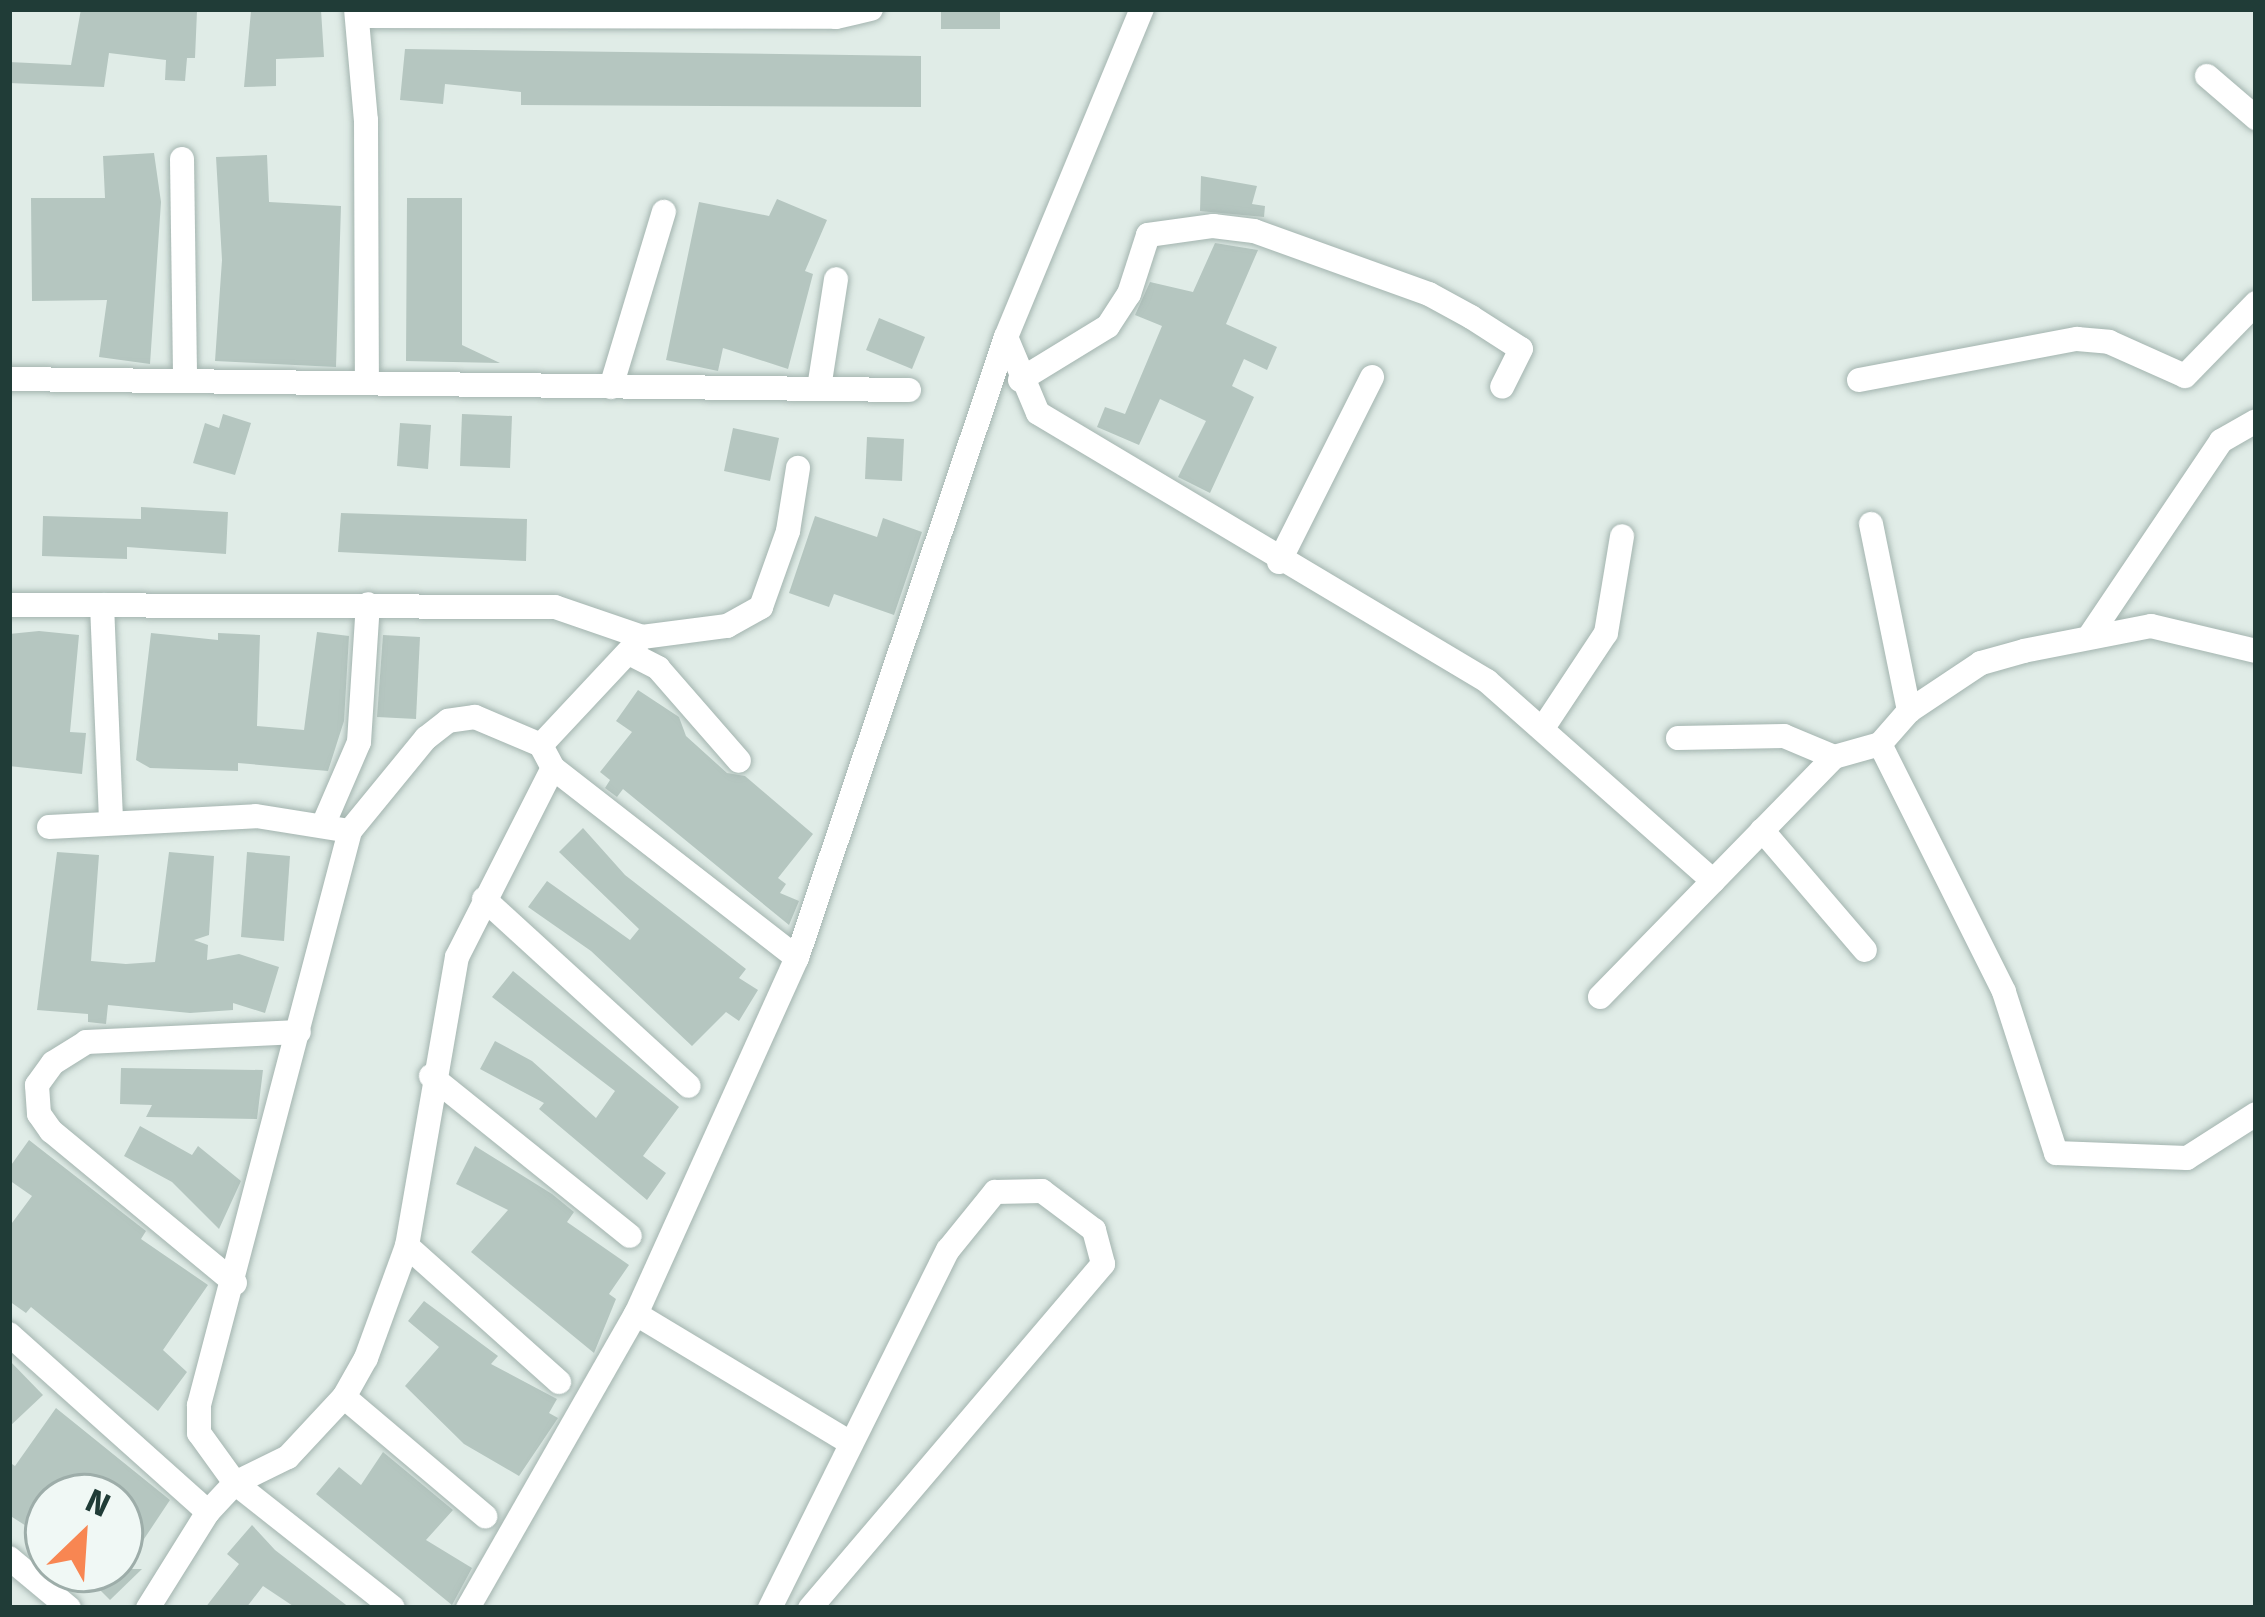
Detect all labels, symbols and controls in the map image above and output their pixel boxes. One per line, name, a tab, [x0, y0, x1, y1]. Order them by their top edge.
north arrow	[24, 1473, 144, 1593]
text: N	[80, 1480, 116, 1526]

